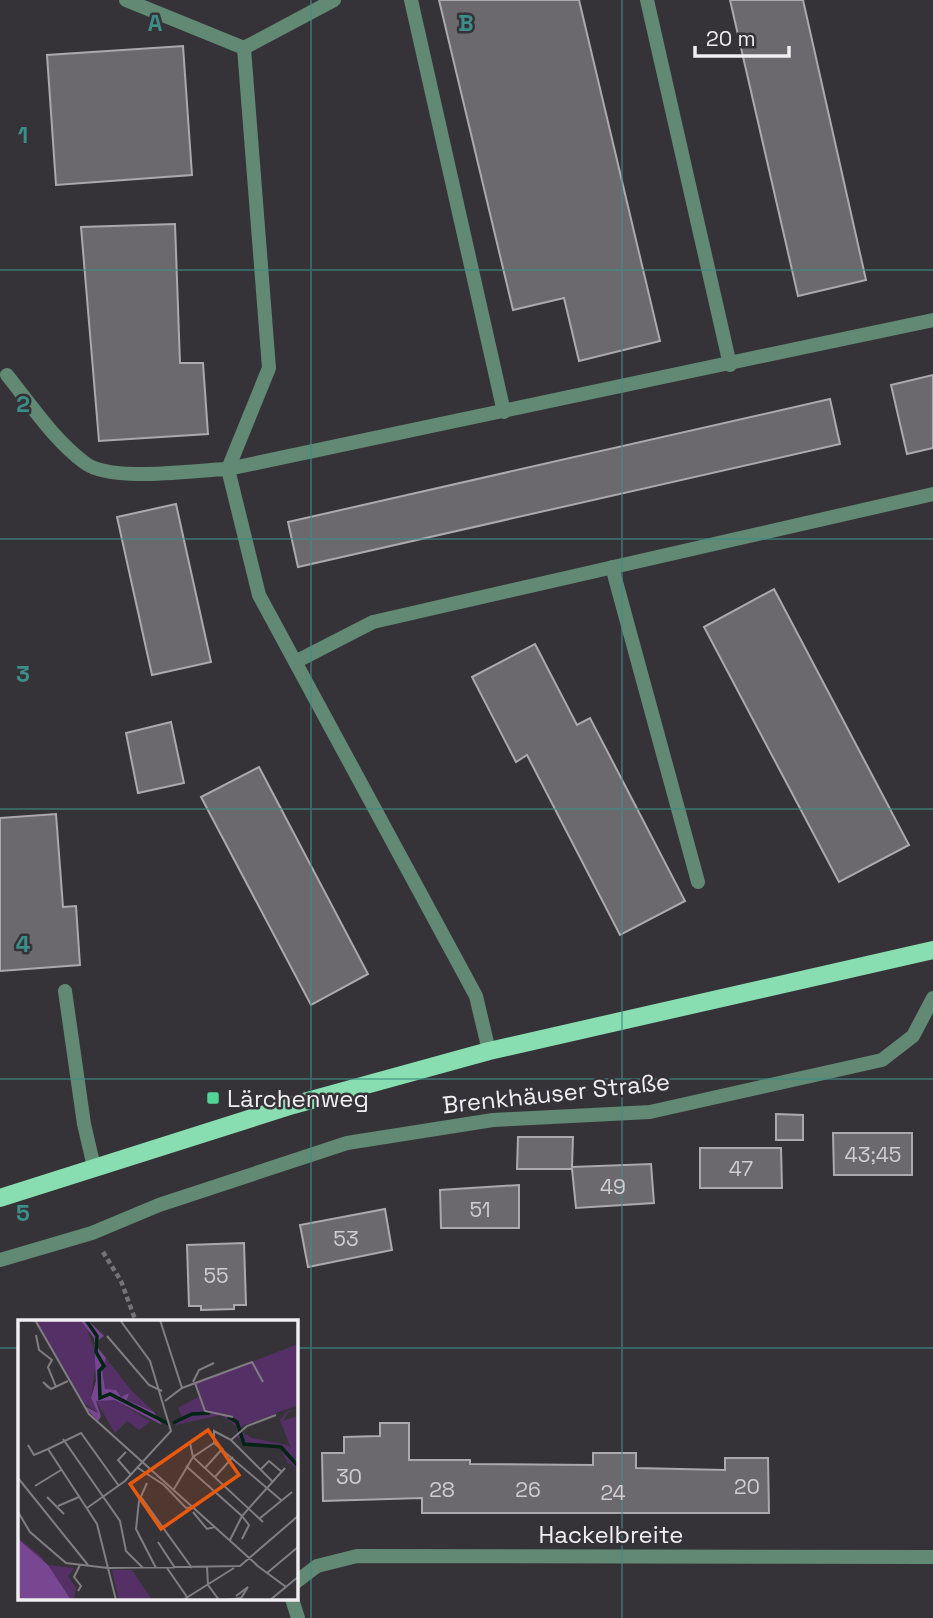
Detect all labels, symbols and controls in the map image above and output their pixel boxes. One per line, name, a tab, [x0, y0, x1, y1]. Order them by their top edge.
text: A	[148, 8, 163, 38]
text: B	[458, 8, 474, 38]
scale bar	[695, 14, 790, 58]
text: 20 m	[706, 25, 756, 52]
text: 1	[18, 120, 28, 150]
text: 2	[16, 389, 30, 419]
text: 3	[16, 659, 30, 689]
text: 4	[16, 929, 31, 959]
street label: Brenkhäuser Straße	[441, 1066, 671, 1120]
place label: Lärchenweg	[227, 1083, 369, 1114]
marker: Lärchenweg	[205, 1090, 221, 1106]
house number: 43;45	[845, 1141, 901, 1168]
house number: 47	[729, 1155, 753, 1182]
house number: 49	[600, 1173, 626, 1200]
house number: 51	[469, 1196, 491, 1223]
text: 5	[16, 1198, 30, 1228]
house number: 53	[333, 1225, 359, 1252]
house number: 55	[203, 1262, 229, 1289]
inset map	[18, 1320, 298, 1600]
house number: 30	[336, 1463, 362, 1490]
house number: 20	[734, 1473, 760, 1500]
house number: 28	[429, 1476, 455, 1503]
house number: 26	[515, 1476, 541, 1503]
house number: 24	[600, 1479, 626, 1506]
street label: Hackelbreite	[539, 1519, 683, 1550]

